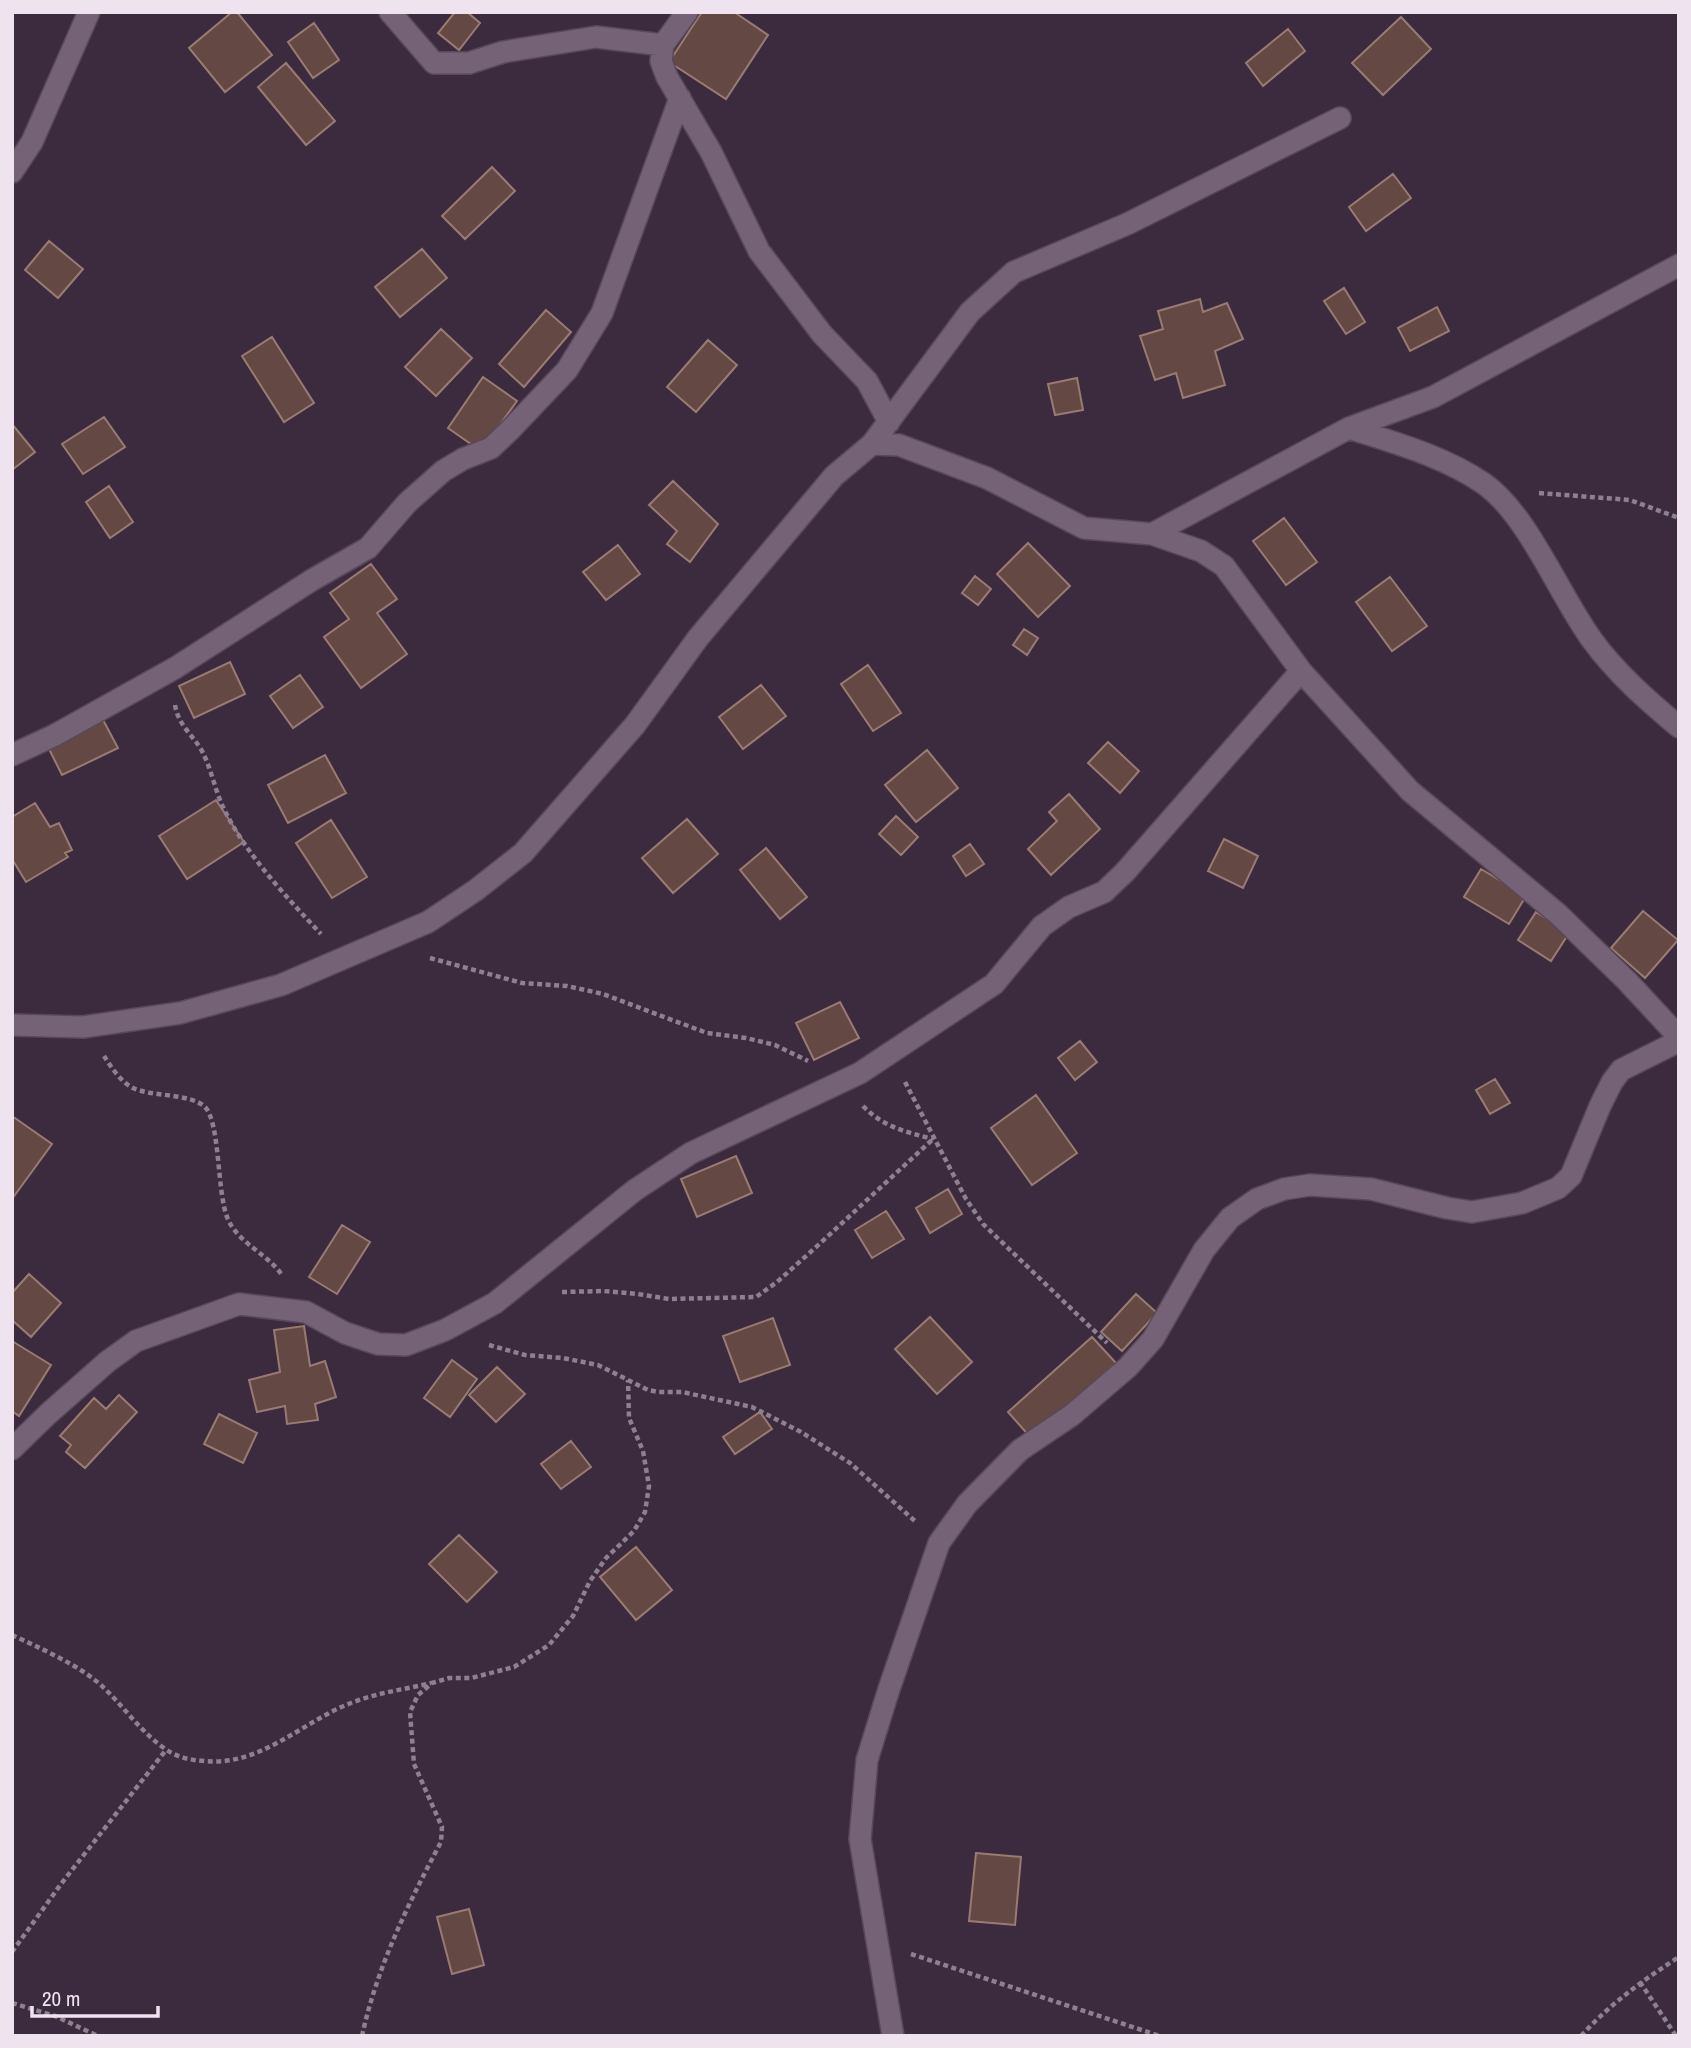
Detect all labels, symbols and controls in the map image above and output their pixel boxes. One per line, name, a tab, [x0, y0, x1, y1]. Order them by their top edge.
scale bar	[32, 1974, 158, 2018]
text: 20 m	[42, 1984, 80, 2013]

